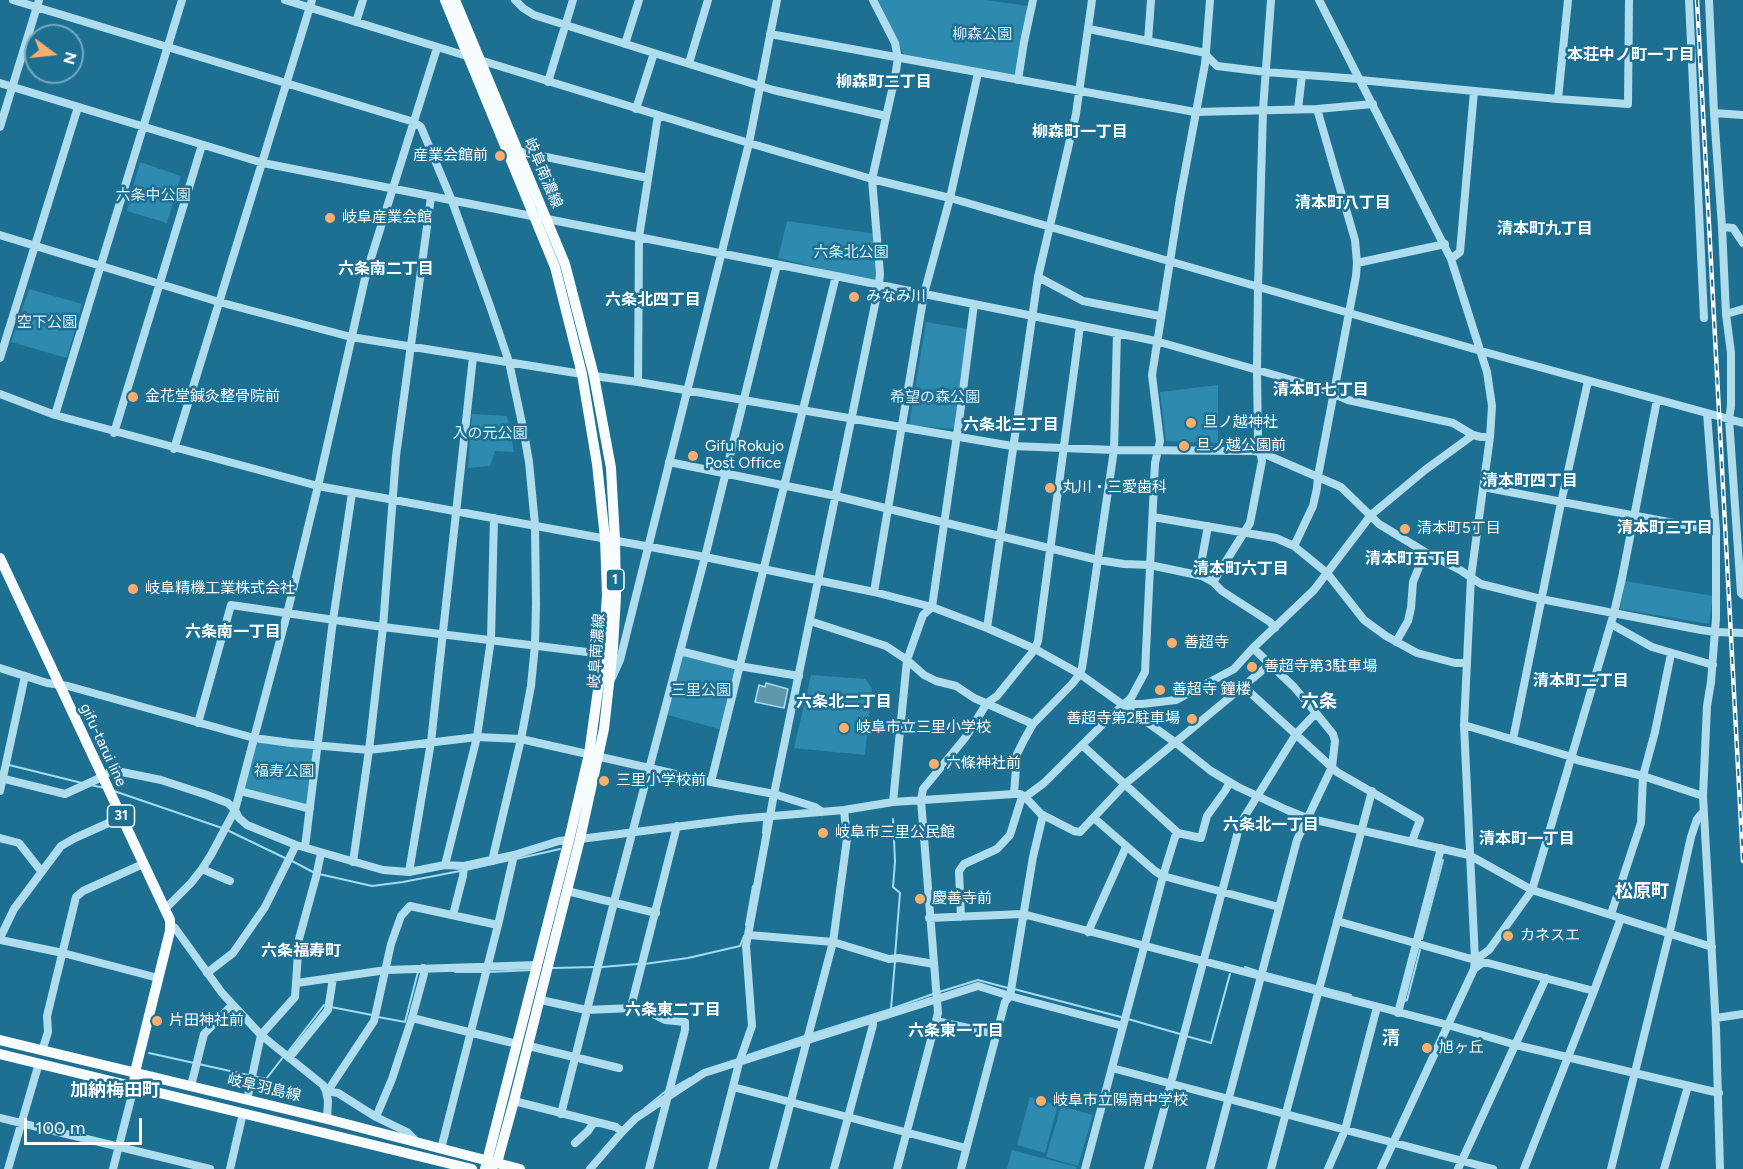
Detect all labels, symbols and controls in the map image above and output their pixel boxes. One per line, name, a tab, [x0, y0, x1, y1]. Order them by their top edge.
north arrow	[24, 24, 84, 84]
park label: 柳森公園	[952, 26, 1012, 44]
district label: 本荘中ノ町一丁目	[1567, 45, 1695, 65]
text: N	[59, 50, 81, 67]
district label: 柳森町二丁目	[836, 72, 932, 92]
district label: 柳森町一丁目	[1032, 122, 1128, 142]
street label: 岐阜南濃線	[520, 135, 566, 211]
place label: 産業会館前	[413, 147, 488, 165]
marker: 産業会館前	[493, 149, 507, 163]
park label: 六条中公園	[116, 187, 190, 205]
district label: 清本町八丁目	[1295, 193, 1391, 213]
place label: 岐阜産業会館	[342, 209, 432, 227]
marker: 岐阜産業会館	[323, 211, 337, 225]
district label: 清本町九丁目	[1497, 219, 1593, 239]
park label: 六条北公園	[814, 244, 888, 262]
district label: 六条南二丁目	[338, 259, 434, 279]
place label: みなみ川	[866, 288, 926, 306]
district label: 六条北四丁目	[605, 290, 701, 310]
marker: みなみ川	[847, 290, 861, 304]
park label: 空下公園	[17, 314, 77, 332]
district label: 清本町七丁目	[1273, 380, 1369, 400]
place label: 金花堂鍼灸整骨院前	[145, 388, 280, 406]
park label: 希望の森公園	[890, 389, 980, 407]
marker: 金花堂鍼灸整骨院前	[126, 390, 140, 404]
place label: 旦ノ越神社	[1203, 414, 1278, 432]
district label: 六条北三丁目	[963, 415, 1059, 435]
marker: 旦ノ越神社	[1184, 416, 1198, 430]
park label: 入の元公園	[453, 425, 527, 443]
place label: 旦ノ越公園前	[1196, 437, 1286, 455]
place label: Gifu Rokujo Post Office	[705, 438, 784, 473]
marker: 旦ノ越公園前	[1177, 439, 1191, 453]
marker: Gifu Rokujo Post Office	[686, 449, 700, 463]
district label: 清本町四丁目	[1482, 471, 1578, 491]
place label: 丸川・三愛歯科	[1062, 479, 1167, 497]
marker: 丸川・三愛歯科	[1043, 481, 1057, 495]
district label: 清本町三丁目	[1617, 518, 1713, 538]
place label: 清本町5丁目	[1417, 520, 1501, 538]
marker: 清本町5丁目	[1398, 522, 1412, 536]
district label: 清本町五丁目	[1365, 549, 1461, 569]
district label: 清本町六丁目	[1193, 559, 1289, 579]
road number: 1	[606, 569, 624, 591]
place label: 岐阜精機工業株式会社	[145, 580, 295, 598]
marker: 岐阜精機工業株式会社	[126, 582, 140, 596]
street label: 岐阜南濃線	[585, 613, 609, 689]
district label: 六条南一丁目	[185, 622, 281, 642]
place label: 善超寺	[1184, 634, 1229, 652]
marker: 善超寺	[1165, 636, 1179, 650]
place label: 善超寺第3駐車場	[1264, 658, 1377, 676]
marker: 善超寺第3駐車場	[1245, 660, 1259, 674]
district label: 清本町二丁目	[1533, 671, 1629, 691]
place label: 善超寺 鐘楼	[1172, 681, 1251, 699]
park label: 三里公園	[671, 682, 731, 700]
marker: 善超寺 鐘楼	[1153, 683, 1167, 697]
district label: 六条	[1301, 691, 1337, 713]
district label: 六条北二丁目	[796, 692, 892, 712]
street label: gifu-tarui line	[76, 701, 130, 789]
place label: 善超寺第2駐車場	[1067, 710, 1180, 728]
marker: 善超寺第2駐車場	[1185, 712, 1199, 726]
place label: 岐阜市立三里小学校	[856, 719, 991, 737]
marker: 岐阜市立三里小学校	[837, 721, 851, 735]
place label: 六條神社前	[946, 755, 1021, 773]
marker: 六條神社前	[927, 757, 941, 771]
park label: 福寿公園	[254, 763, 314, 781]
place label: 三里小学校前	[616, 772, 706, 790]
marker: 三里小学校前	[597, 774, 611, 788]
road number: 31	[108, 805, 134, 827]
district label: 六条北一丁目	[1223, 815, 1319, 835]
place label: 岐阜市三里公民館	[835, 824, 955, 842]
marker: 岐阜市三里公民館	[816, 826, 830, 840]
district label: 清本町一丁目	[1479, 829, 1575, 849]
district label: 松原町	[1615, 881, 1669, 903]
place label: 慶善寺前	[932, 890, 992, 908]
marker: 慶善寺前	[913, 892, 927, 906]
place label: カネスエ	[1520, 927, 1580, 945]
marker: カネスエ	[1501, 929, 1515, 943]
district label: 六条福寿町	[261, 941, 341, 961]
district label: 六条東二丁目	[625, 1000, 721, 1020]
place label: 片田神社前	[169, 1012, 244, 1030]
marker: 片田神社前	[150, 1014, 164, 1028]
district label: 六条東一丁目	[908, 1021, 1004, 1041]
district label: 清	[1382, 1028, 1400, 1050]
place label: 旭ヶ丘	[1439, 1039, 1484, 1057]
marker: 旭ヶ丘	[1420, 1041, 1434, 1055]
street label: 岐阜羽島線	[225, 1071, 303, 1105]
district label: 加納梅田町	[70, 1080, 160, 1102]
place label: 岐阜市立陽南中学校	[1053, 1092, 1188, 1110]
marker: 岐阜市立陽南中学校	[1034, 1094, 1048, 1108]
scale bar	[27, 1106, 146, 1144]
text: 100 m	[35, 1117, 85, 1139]

